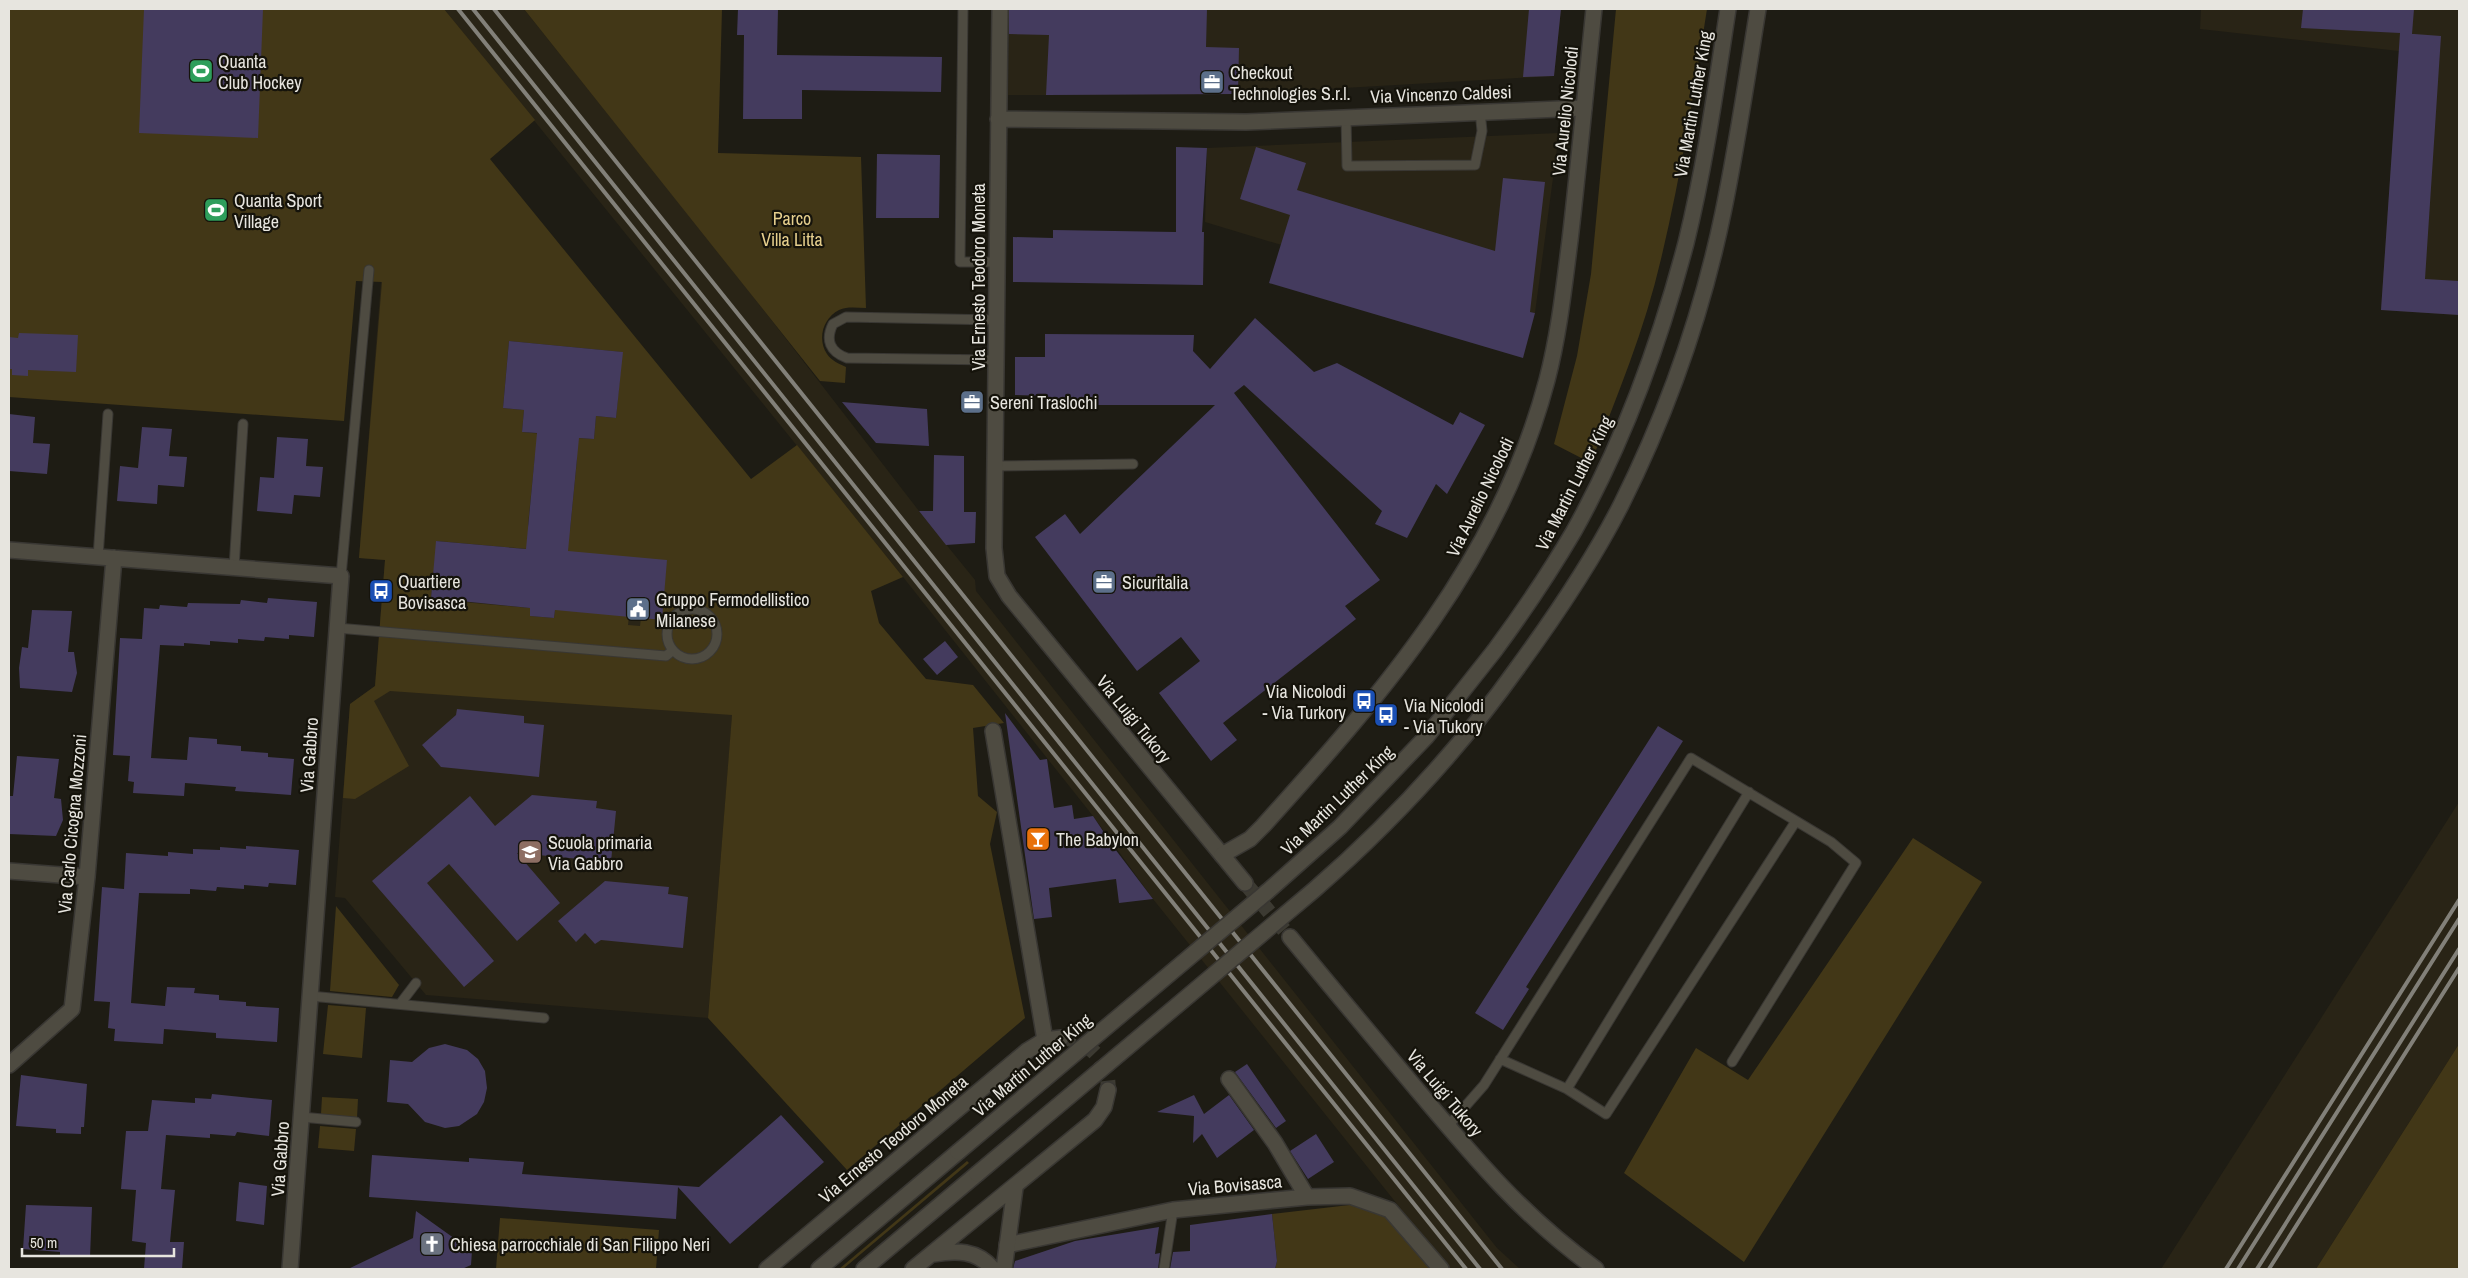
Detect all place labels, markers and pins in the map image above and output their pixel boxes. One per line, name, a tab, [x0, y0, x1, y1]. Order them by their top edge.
place label: Quanta Club Hockey	[218, 49, 302, 95]
sports icon: Quanta Club Hockey	[188, 58, 214, 84]
place label: Checkout Technologies S.r.l.	[1230, 60, 1351, 106]
office icon: Checkout Technologies S.r.l.	[1199, 69, 1225, 95]
place label: Quanta Sport Village	[234, 188, 322, 234]
sports icon: Quanta Sport Village	[203, 197, 229, 223]
office icon: Sereni Traslochi	[959, 389, 985, 415]
place label: Sereni Traslochi	[990, 390, 1098, 415]
place label: Quartiere Bovisasca	[398, 569, 466, 615]
office icon: Sicuritalia	[1091, 569, 1117, 595]
place label: Sicuritalia	[1122, 570, 1188, 595]
bus stop icon: Quartiere Bovisasca	[368, 578, 394, 604]
place label: Gruppo Fermodellistico Milanese	[656, 587, 810, 633]
public building icon: Gruppo Fermodellistico Milanese	[625, 596, 651, 622]
place label: Via Nicolodi - Via Turkory	[1262, 679, 1347, 725]
bus stop icon: Via Nicolodi - Via Turkory	[1351, 688, 1377, 714]
place label: Via Nicolodi - Via Tukory	[1404, 693, 1484, 739]
bus stop icon: Via Nicolodi - Via Tukory	[1373, 702, 1399, 728]
bar icon: The Babylon	[1025, 826, 1051, 852]
place label: The Babylon	[1056, 827, 1139, 852]
place label: Scuola primaria Via Gabbro	[548, 830, 652, 876]
school or university icon: Scuola primaria Via Gabbro	[517, 839, 543, 865]
church icon: Chiesa parrocchiale di San Filippo Neri	[419, 1231, 445, 1257]
place label: Chiesa parrocchiale di San Filippo Neri	[450, 1232, 710, 1257]

